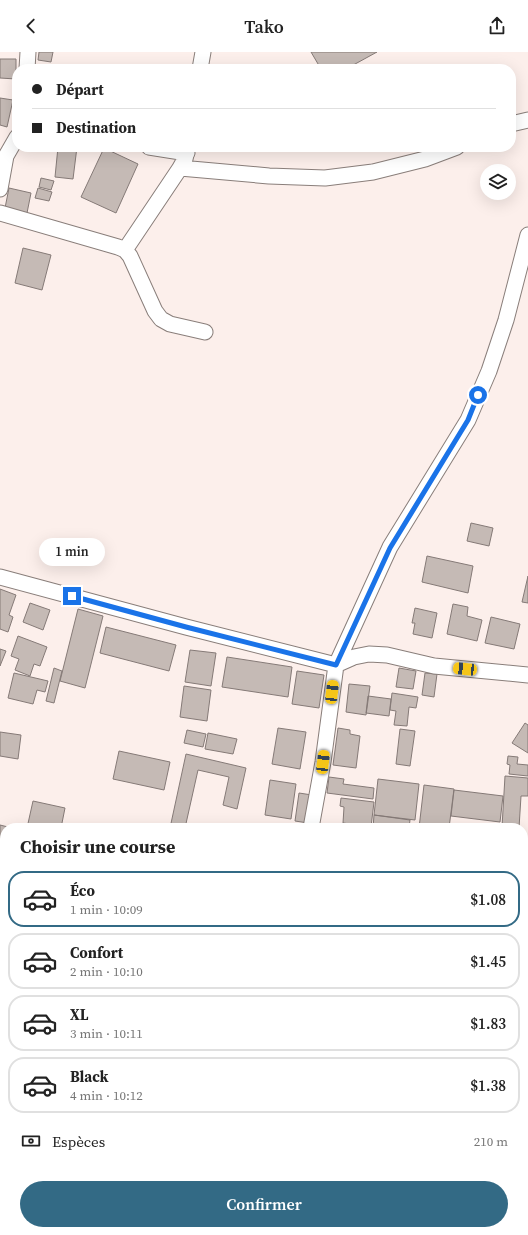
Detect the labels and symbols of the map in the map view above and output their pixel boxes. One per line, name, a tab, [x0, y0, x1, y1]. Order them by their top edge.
route start	[469, 386, 487, 404]
callout: 1 min	[39, 538, 105, 566]
route end	[63, 587, 81, 605]
car	[452, 662, 478, 676]
car	[325, 679, 339, 705]
car	[316, 749, 330, 775]

